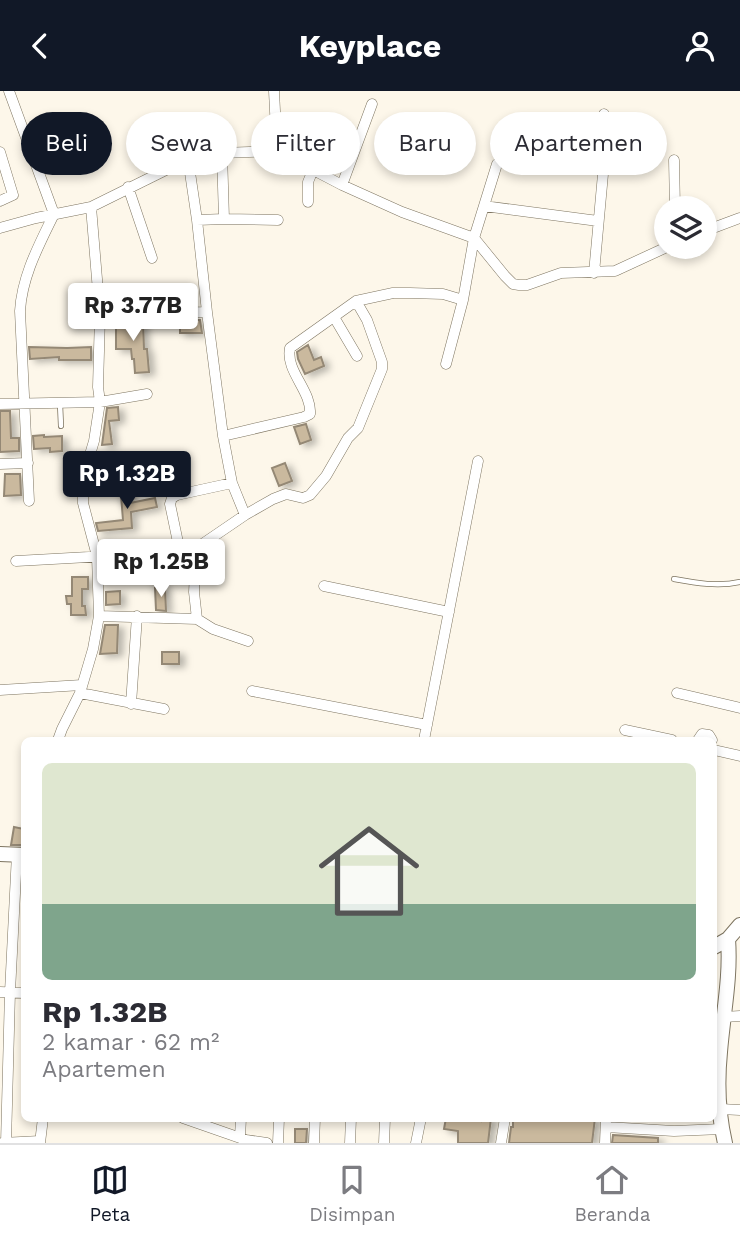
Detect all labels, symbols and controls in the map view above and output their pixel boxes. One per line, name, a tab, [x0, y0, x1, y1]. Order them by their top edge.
icon: back	[21, 27, 59, 65]
text: Keyplace	[299, 27, 441, 65]
icon: person	[681, 27, 719, 65]
chip: Beli	[21, 112, 112, 175]
chip: Sewa	[126, 112, 237, 175]
chip: Filter	[251, 112, 360, 175]
chip: Baru	[374, 112, 476, 175]
chip: Apartemen	[490, 112, 667, 175]
map controls	[654, 196, 717, 259]
button: layers	[654, 196, 717, 259]
pin: Rp 3.77B	[61, 283, 205, 343]
text: Rp 3.77B	[84, 292, 182, 319]
pin: Rp 1.32B	[55, 451, 199, 511]
text: Rp 1.32B	[79, 460, 175, 487]
pin: Rp 1.25B	[89, 539, 233, 599]
text: Rp 1.25B	[113, 548, 209, 575]
icon: home	[306, 808, 432, 934]
text: Rp 1.32B	[42, 994, 168, 1029]
text: 2 kamar · 62 m²	[42, 1029, 219, 1056]
text: Apartemen	[42, 1056, 166, 1083]
tab: Peta	[89, 1161, 130, 1226]
tab: Disimpan	[309, 1161, 396, 1226]
tab: Beranda	[574, 1161, 651, 1226]

